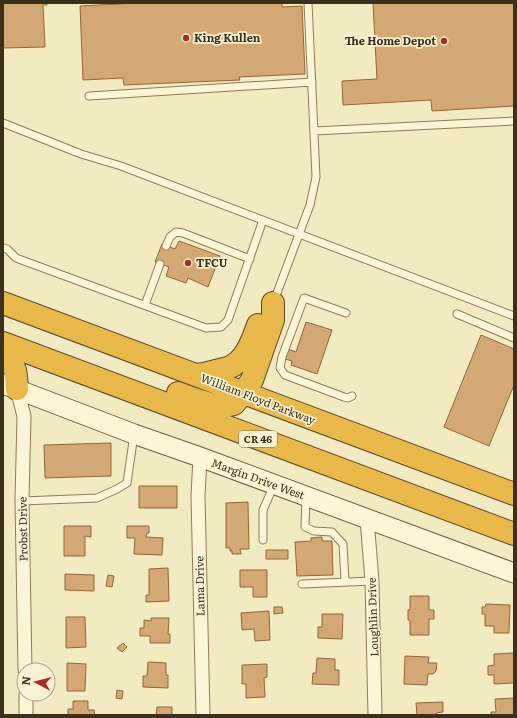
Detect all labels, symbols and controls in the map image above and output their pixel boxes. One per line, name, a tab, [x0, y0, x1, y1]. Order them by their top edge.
place label: King Kullen	[194, 29, 261, 45]
place label: The Home Depot	[345, 32, 436, 48]
marker: King Kullen	[181, 33, 191, 43]
marker: The Home Depot	[439, 36, 449, 46]
place label: TFCU	[196, 254, 228, 270]
marker: TFCU	[183, 258, 193, 268]
street label: William Floyd Parkway	[199, 369, 319, 428]
road number: CR 46	[239, 431, 277, 447]
street label: Margin Drive West	[210, 454, 308, 503]
street label: Probst Drive	[13, 496, 31, 562]
street label: Lama Drive	[190, 555, 208, 616]
street label: Loughlin Drive	[363, 577, 381, 657]
north arrow	[16, 662, 56, 702]
text: N	[17, 675, 34, 686]

